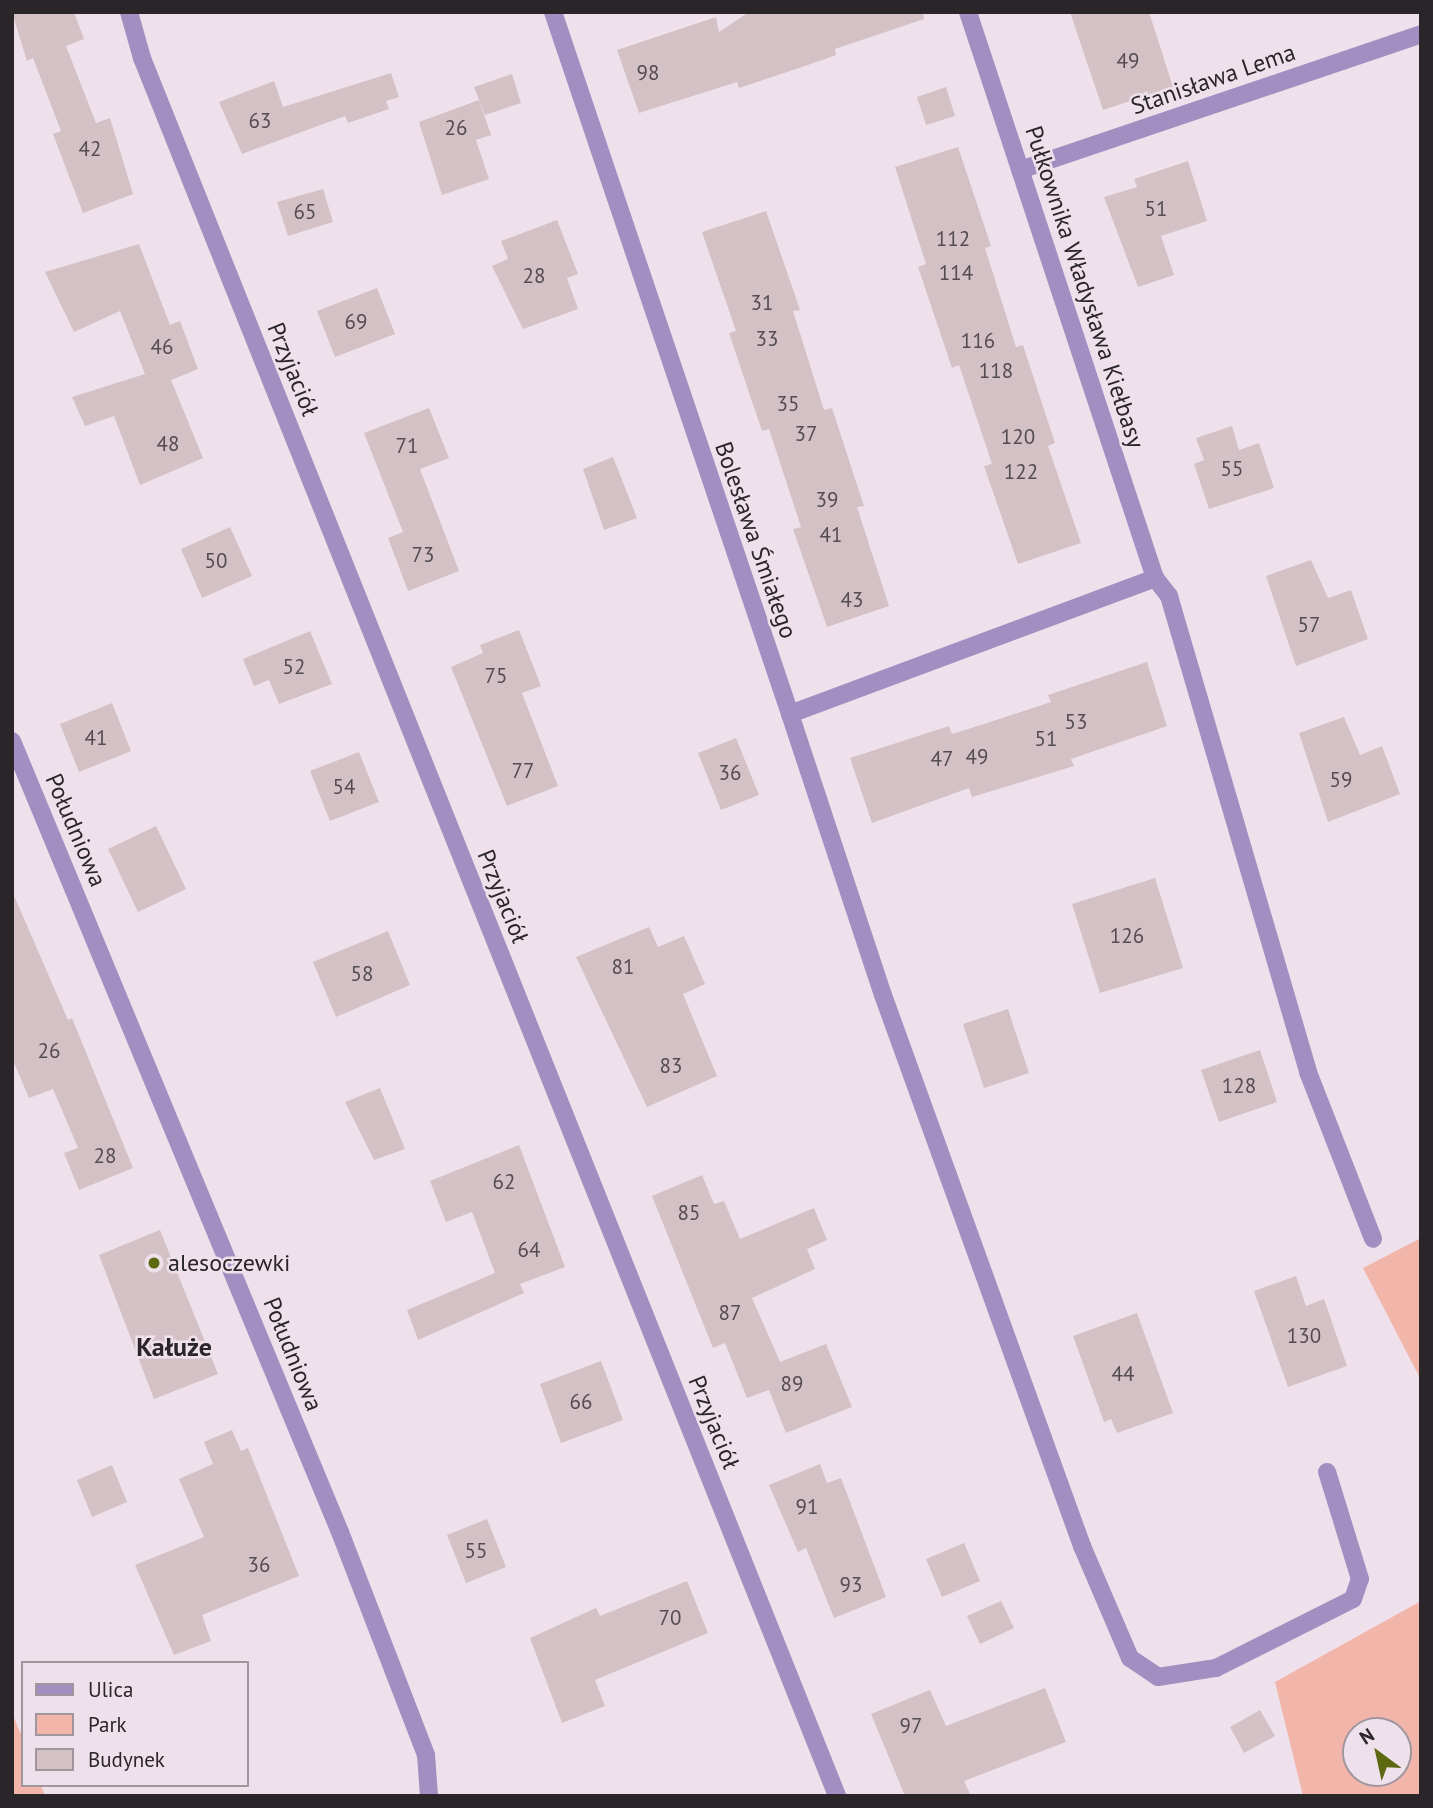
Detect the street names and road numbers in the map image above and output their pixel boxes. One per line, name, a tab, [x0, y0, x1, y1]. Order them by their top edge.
street label: Stanisława Lema	[1127, 37, 1299, 121]
street label: Pułkownika Władysława Kiełbasy	[1019, 122, 1151, 452]
street label: Przyjaciół	[261, 318, 325, 420]
street label: Bolesława Śmiałego	[709, 438, 803, 642]
street label: Południowa	[39, 769, 113, 891]
street label: Przyjaciół	[471, 845, 535, 947]
street label: Południowa	[257, 1293, 329, 1415]
street label: Przyjaciół	[682, 1371, 746, 1473]

